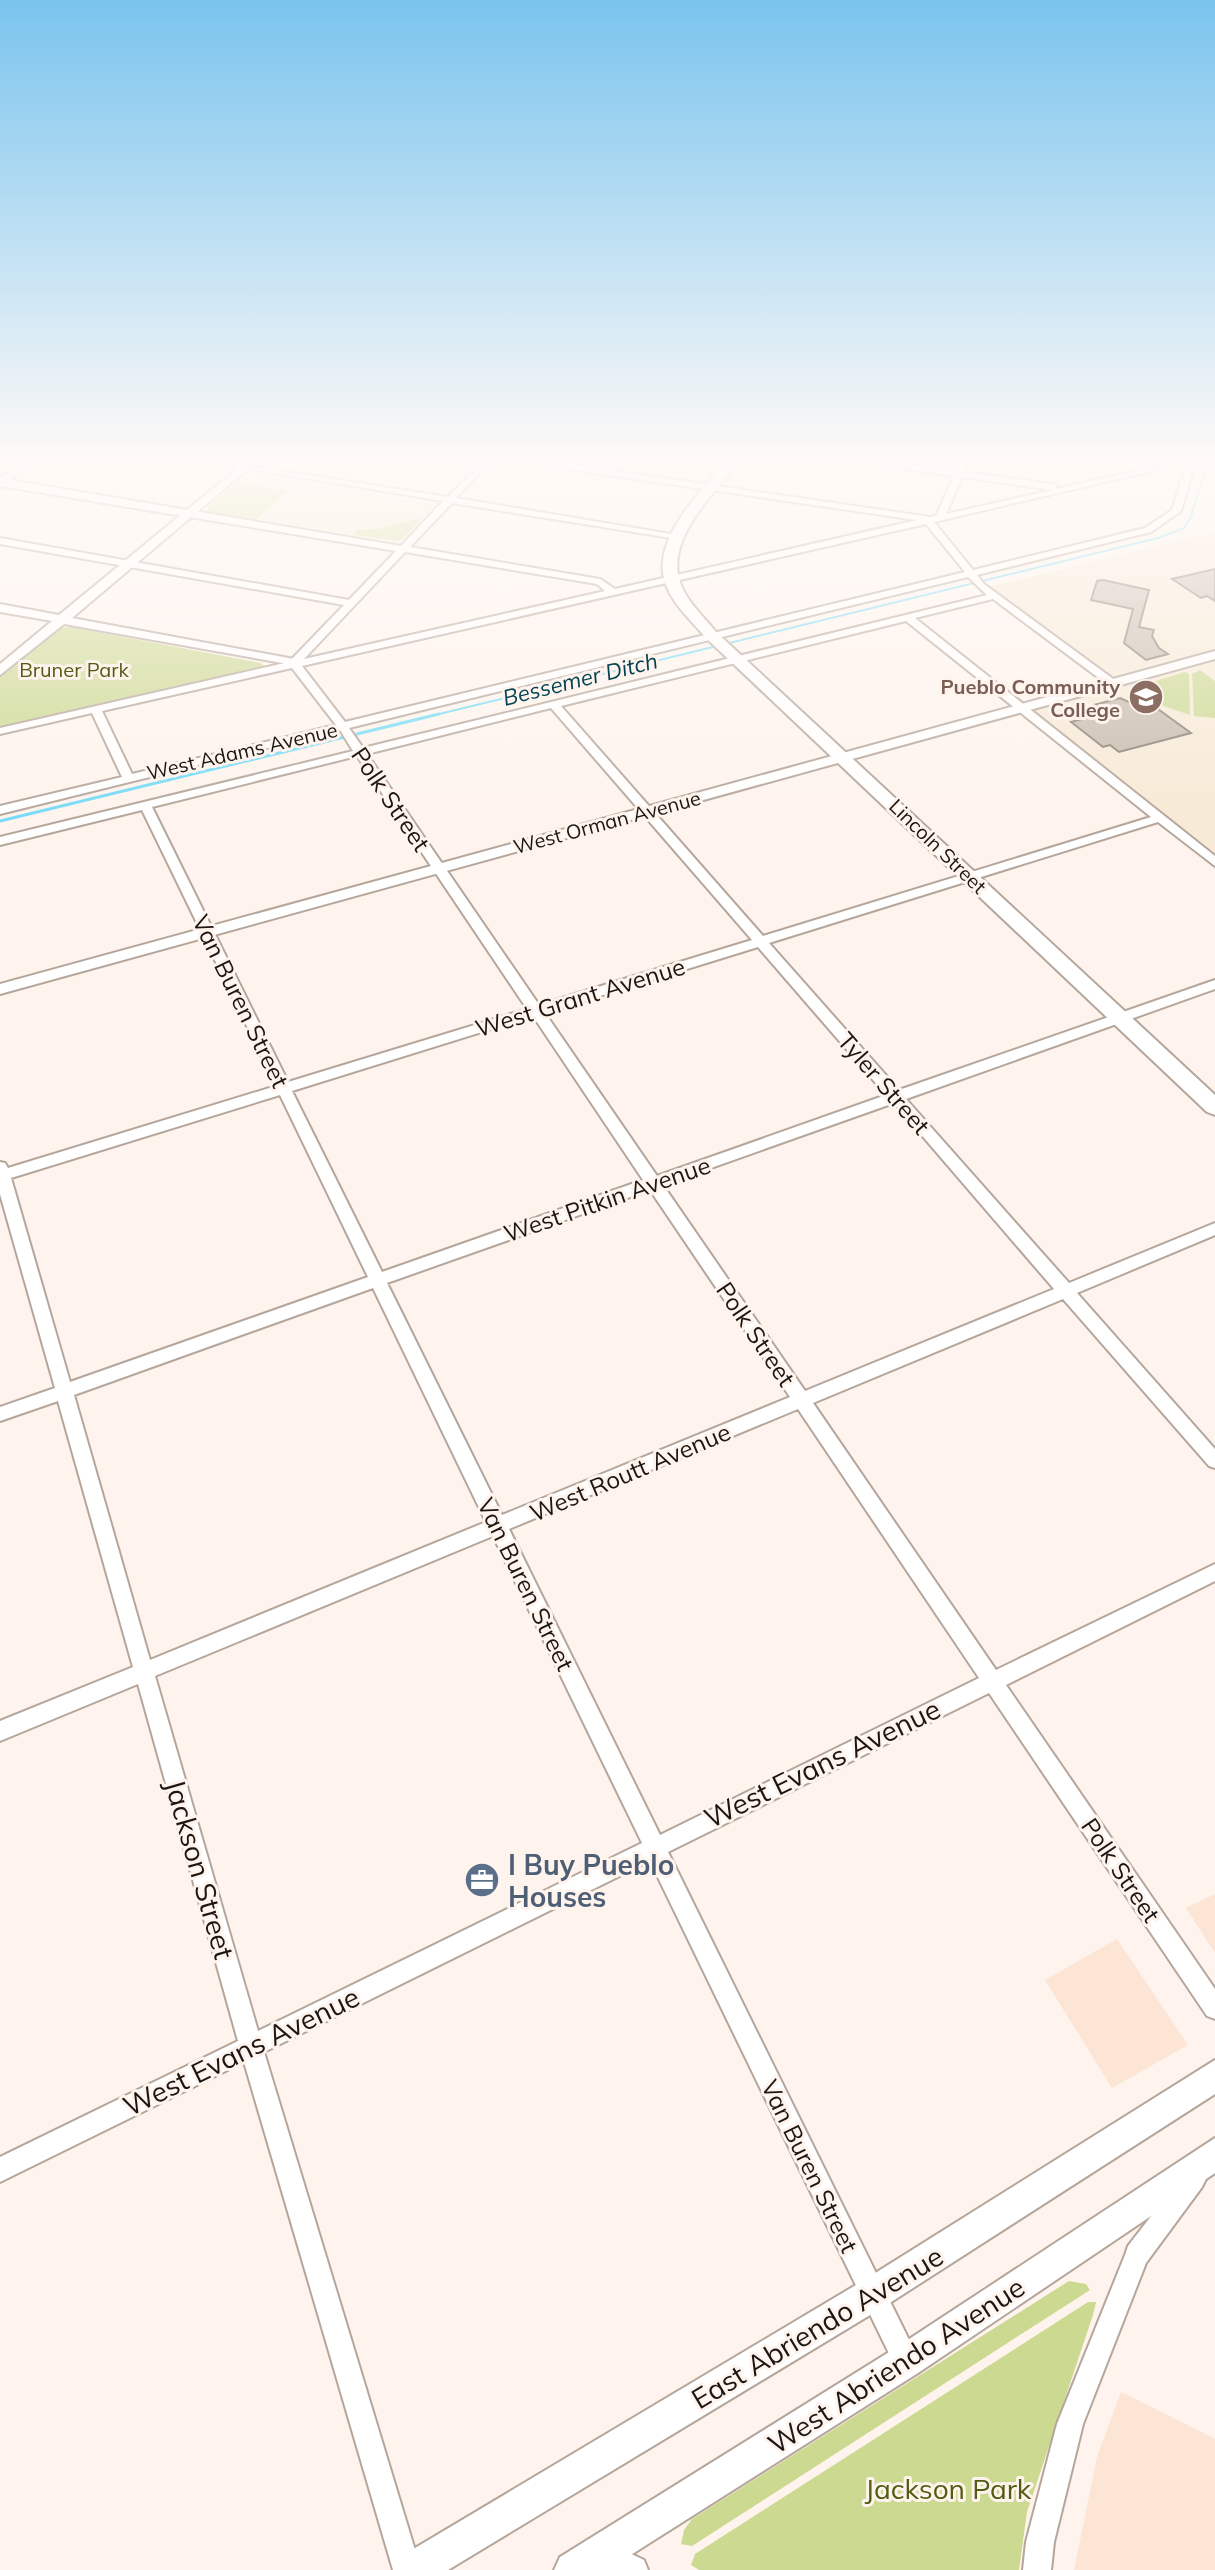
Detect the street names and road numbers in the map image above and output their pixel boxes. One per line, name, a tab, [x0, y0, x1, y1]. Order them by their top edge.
street label: West Adams Avenue	[144, 717, 340, 785]
street label: Polk Street	[345, 741, 437, 857]
street label: West Orman Avenue	[511, 785, 703, 859]
street label: Lincoln Street	[884, 793, 992, 899]
street label: Van Buren Street	[186, 910, 296, 1092]
street label: West Grant Avenue	[472, 951, 688, 1043]
street label: Tyler Street	[831, 1026, 937, 1140]
street label: West Pitkin Avenue	[500, 1150, 714, 1248]
street label: Polk Street	[710, 1276, 802, 1392]
street label: West Routt Avenue	[525, 1416, 735, 1528]
street label: Van Buren Street	[471, 1493, 581, 1675]
street label: West Evans Avenue	[698, 1691, 946, 1835]
street label: Jackson Street	[158, 1775, 242, 1963]
street label: Polk Street	[1075, 1812, 1167, 1928]
street label: West Evans Avenue	[117, 1979, 365, 2123]
street label: Van Buren Street	[755, 2075, 865, 2257]
street label: East Abriendo Avenue	[685, 2238, 949, 2416]
street label: West Abriendo Avenue	[761, 2269, 1031, 2461]

